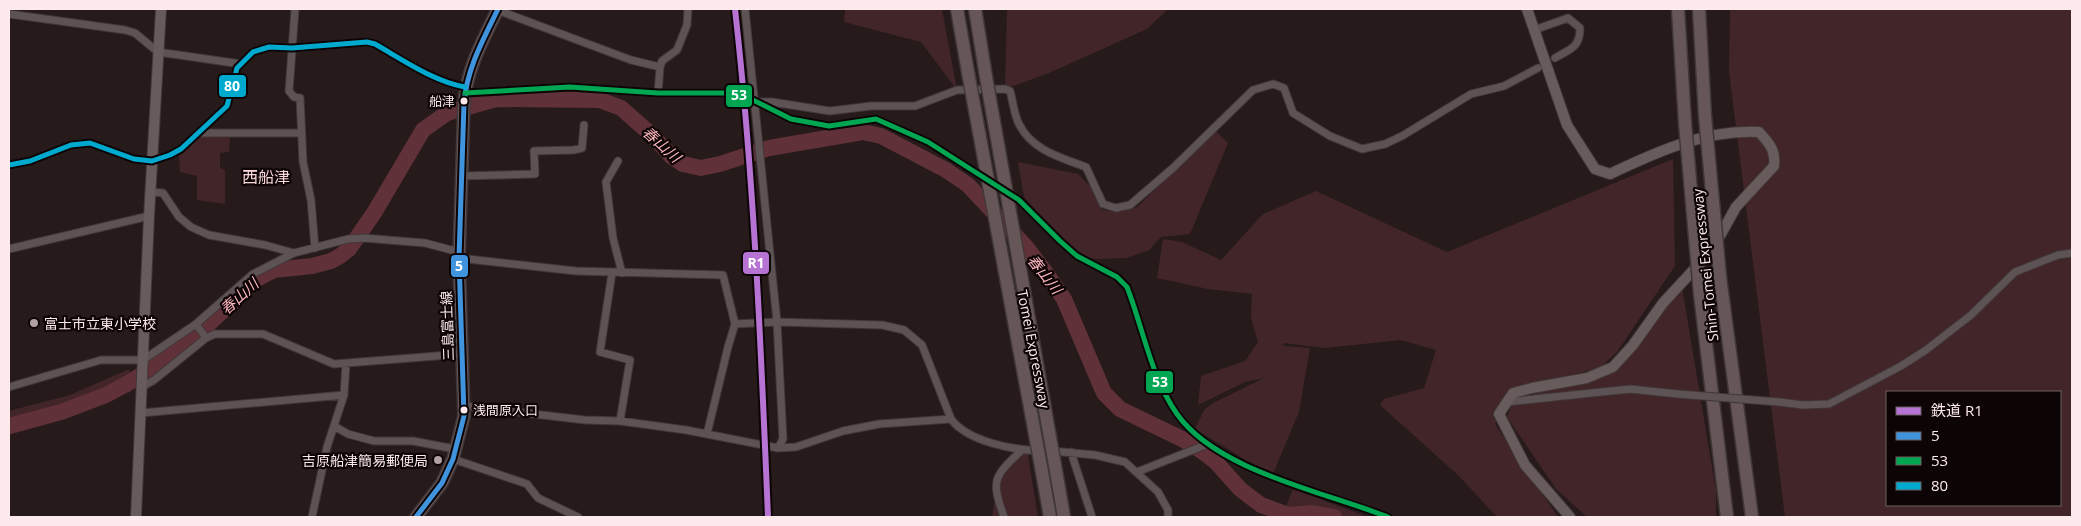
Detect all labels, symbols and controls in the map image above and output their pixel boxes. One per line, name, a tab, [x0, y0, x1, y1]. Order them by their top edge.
line badge: 80	[218, 74, 247, 98]
text: 80	[224, 76, 240, 95]
line badge: 53	[725, 84, 753, 108]
text: 53	[731, 85, 747, 104]
place label: 船津	[429, 92, 455, 110]
marker: 船津	[459, 96, 469, 106]
water label: 春山川	[639, 122, 687, 168]
district label: 西船津	[242, 166, 290, 188]
street label: Shin-Tomei Expressway	[1687, 187, 1722, 342]
water label: 春山川	[1023, 250, 1068, 299]
line badge: R1	[742, 251, 770, 275]
text: R1	[747, 253, 765, 272]
line badge: 5	[450, 254, 469, 278]
text: 5	[455, 256, 463, 275]
water label: 春山川	[216, 272, 264, 318]
street label: Tomei Expressway	[1013, 288, 1055, 411]
street label: 三島富士線	[436, 291, 458, 361]
place label: 富士市立東小学校	[44, 314, 156, 333]
marker: 富士市立東小学校	[28, 317, 40, 329]
line badge: 53	[1145, 370, 1174, 394]
text: 53	[1152, 372, 1168, 391]
legend	[1886, 391, 2061, 506]
text: 鉄道 R1	[1931, 400, 1983, 420]
place label: 浅間原入口	[473, 401, 538, 419]
marker: 浅間原入口	[459, 405, 469, 415]
text: 5	[1931, 425, 1940, 445]
text: 53	[1931, 450, 1948, 470]
place label: 吉原船津簡易郵便局	[302, 451, 428, 470]
marker: 吉原船津簡易郵便局	[432, 454, 444, 466]
text: 80	[1931, 475, 1948, 495]

